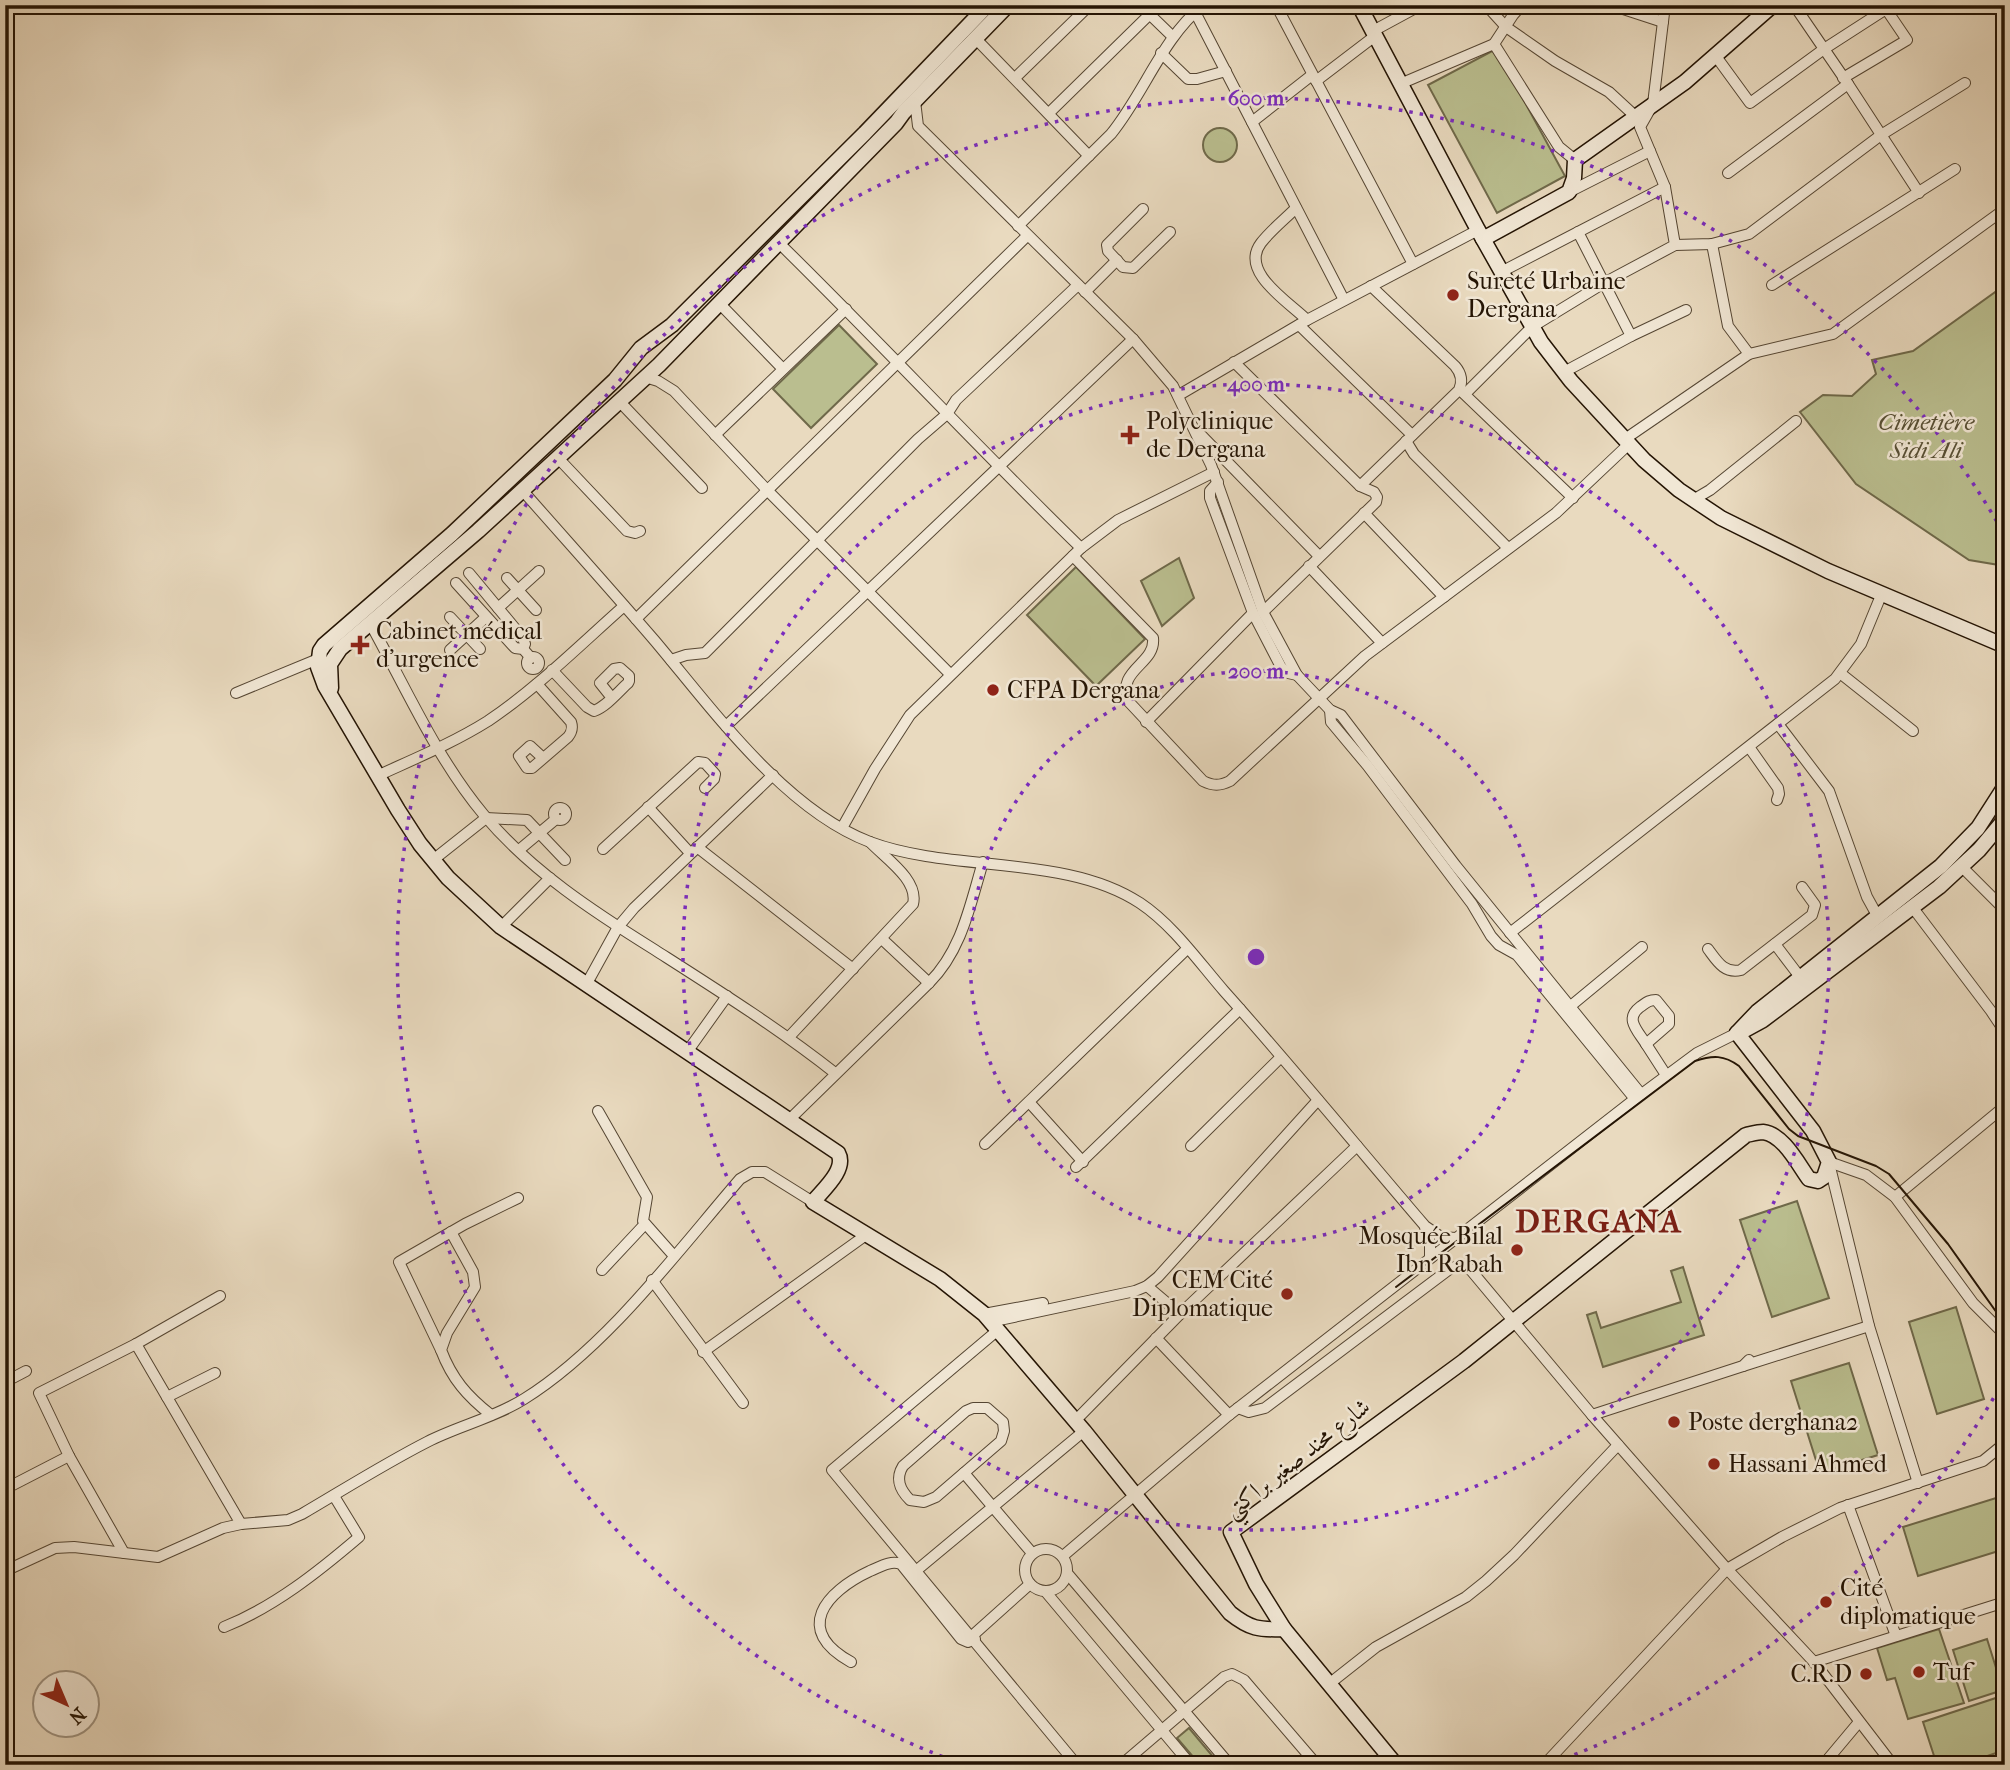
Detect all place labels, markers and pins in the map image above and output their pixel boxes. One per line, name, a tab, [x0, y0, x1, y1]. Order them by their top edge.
place label: Sureté Urbaine Dergana	[1467, 267, 1626, 323]
marker: Sureté Urbaine Dergana	[1445, 287, 1461, 303]
place label: Polyclinique de Dergana	[1146, 407, 1273, 463]
marker: Polyclinique de Dergana	[1120, 425, 1140, 445]
place label: Cabinet médical d'urgence	[376, 617, 543, 673]
marker: Cabinet médical d'urgence	[350, 635, 370, 655]
place label: CFPA Dergana	[1007, 676, 1161, 704]
marker: CFPA Dergana	[985, 682, 1001, 698]
centre of rings	[1244, 945, 1268, 969]
place label: Mosquée Bilal Ibn Rabah	[1358, 1222, 1504, 1278]
marker: Mosquée Bilal Ibn Rabah	[1509, 1242, 1525, 1258]
place label: CEM Cité Diplomatique	[1132, 1266, 1273, 1322]
marker: CEM Cité Diplomatique	[1279, 1286, 1295, 1302]
place label: Poste derghana2	[1688, 1408, 1858, 1436]
marker: Poste derghana2	[1666, 1414, 1682, 1430]
place label: Hassani Ahmed	[1728, 1450, 1888, 1478]
marker: Hassani Ahmed	[1706, 1456, 1722, 1472]
place label: Cité diplomatique	[1840, 1574, 1976, 1630]
marker: Cité diplomatique	[1818, 1594, 1834, 1610]
place label: Tuf	[1933, 1658, 1975, 1686]
place label: C.R.D	[1790, 1660, 1852, 1688]
marker: Tuf	[1911, 1664, 1927, 1680]
marker: C.R.D	[1858, 1666, 1874, 1682]

